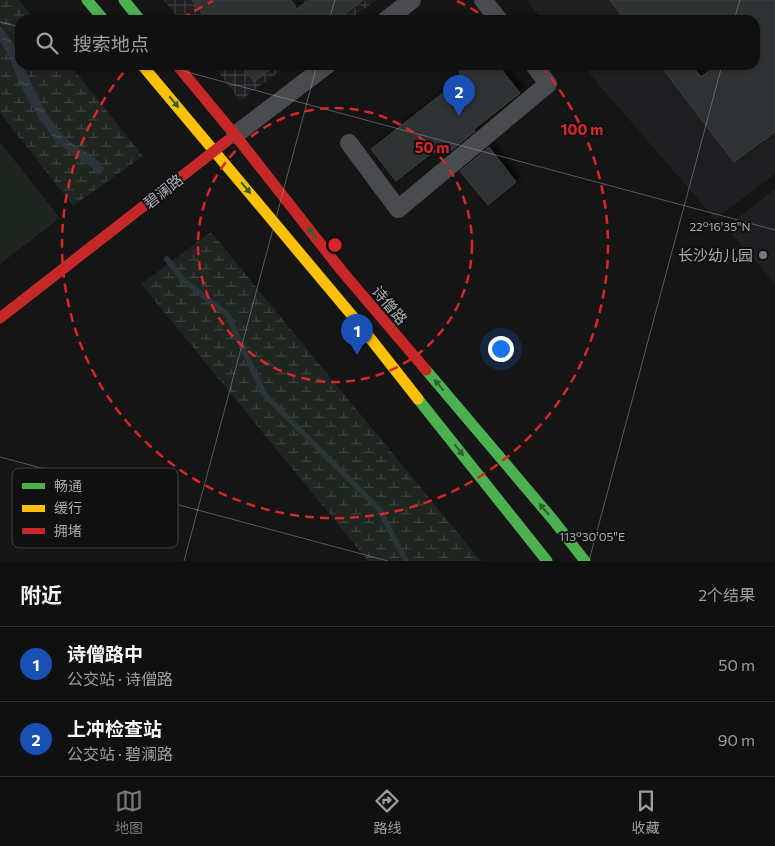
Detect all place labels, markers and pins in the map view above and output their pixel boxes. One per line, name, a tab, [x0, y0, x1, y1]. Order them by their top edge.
pin: 2	[443, 75, 475, 116]
centre of rings	[326, 236, 344, 254]
place label: 长沙幼儿园	[678, 246, 753, 264]
marker: 长沙幼儿园	[757, 249, 769, 261]
pin: 1	[341, 314, 373, 355]

